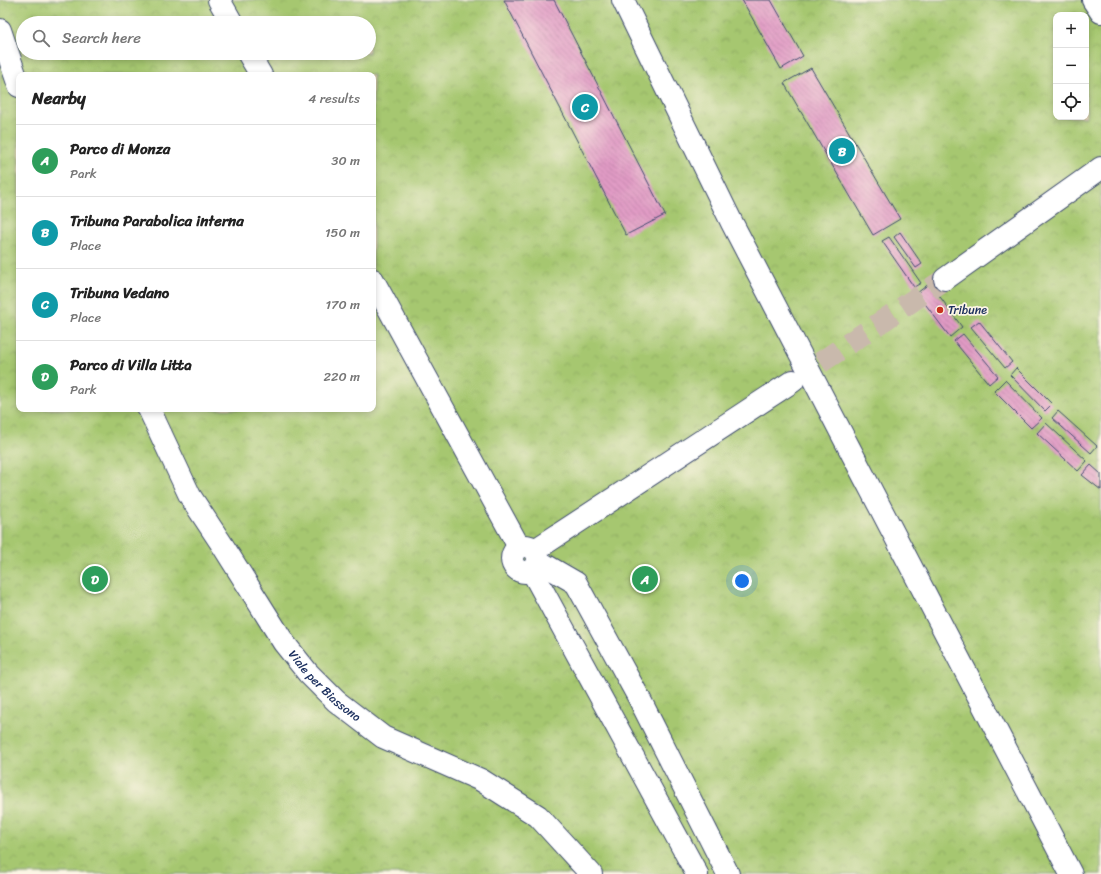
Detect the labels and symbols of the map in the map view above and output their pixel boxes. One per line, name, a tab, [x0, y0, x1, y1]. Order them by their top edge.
pin: C	[572, 92, 598, 122]
pin: B	[829, 136, 855, 166]
place label: Tribune	[948, 299, 987, 321]
marker: Tribune	[935, 305, 945, 315]
pin: D	[82, 564, 108, 594]
pin: A	[632, 564, 658, 594]
your location	[732, 571, 752, 591]
street label: Viale per Biassono	[282, 645, 366, 728]

